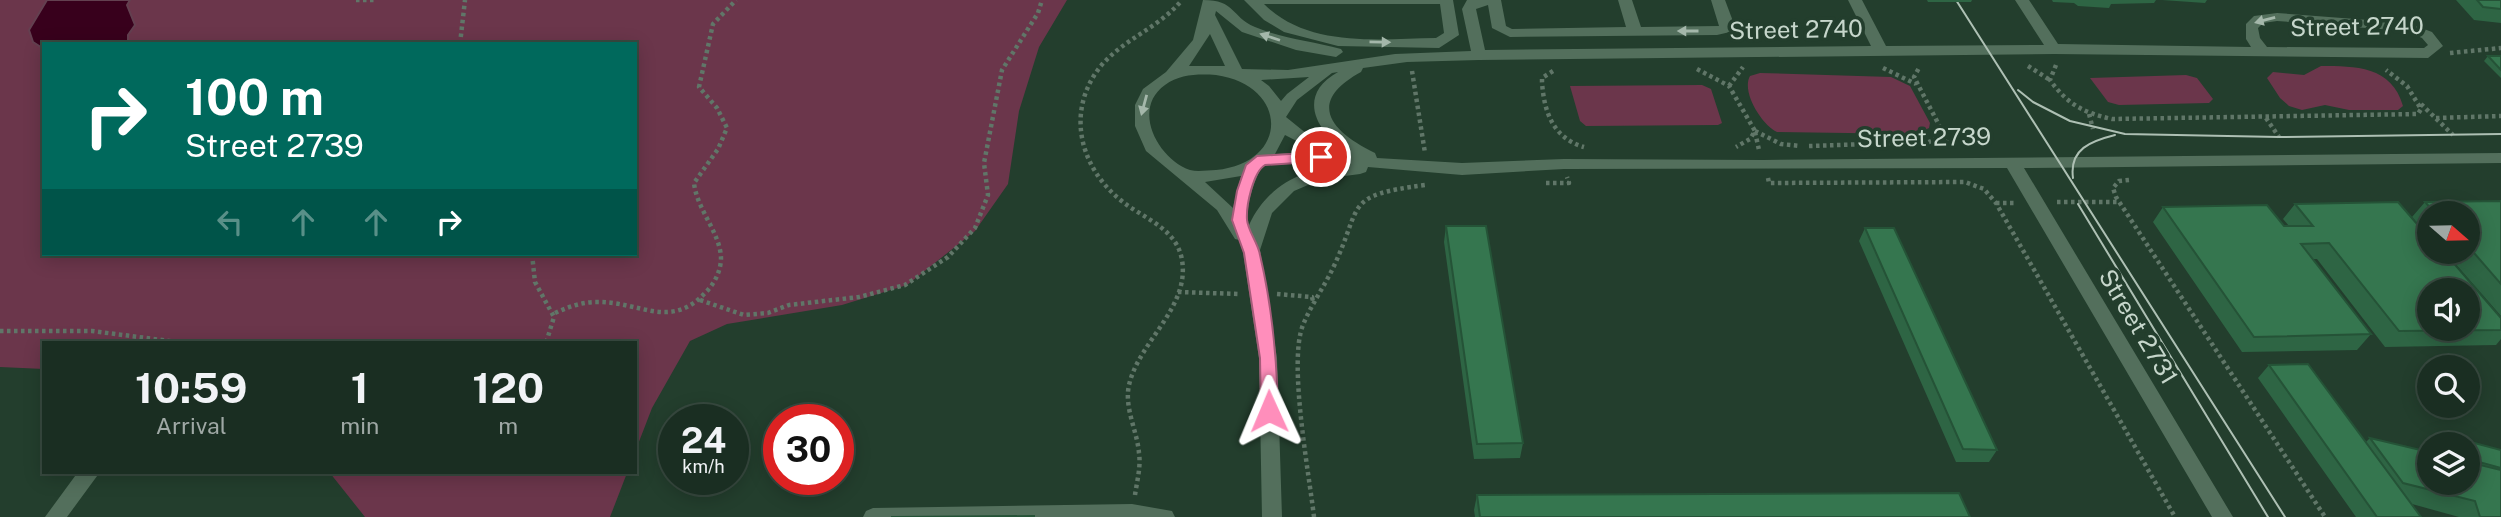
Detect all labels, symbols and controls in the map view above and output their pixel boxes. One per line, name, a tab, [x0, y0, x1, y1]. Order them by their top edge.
street label: Street 2740	[2290, 11, 2424, 41]
street label: Street 2740	[1729, 14, 1863, 44]
one-way arrow	[2253, 15, 2275, 26]
one-way arrow	[1677, 25, 1699, 37]
one-way arrow	[1259, 32, 1280, 42]
one-way arrow	[1369, 36, 1391, 48]
text: 100 m	[185, 68, 324, 126]
icon: right	[70, 70, 161, 161]
one-way arrow	[1138, 95, 1149, 117]
street label: Street 2739	[1857, 122, 1991, 152]
text: Street 2739	[185, 127, 364, 164]
pin	[1291, 127, 1351, 187]
icon: arrive	[1302, 138, 1340, 176]
north arrow	[2417, 201, 2480, 264]
map controls	[2417, 201, 2480, 495]
icon: left	[211, 203, 249, 241]
icon: ahead	[284, 203, 322, 241]
icon: ahead	[357, 203, 395, 241]
icon: right	[430, 203, 468, 241]
street label: Street 2731	[2094, 264, 2184, 389]
button: sound	[2417, 278, 2480, 341]
button: search	[2417, 355, 2480, 418]
text: 10:59	[135, 363, 247, 412]
text: 1	[351, 363, 369, 412]
text: 120	[472, 363, 544, 412]
position arrow	[1232, 374, 1306, 448]
speed limit sign: 30	[763, 404, 854, 495]
text: Arrival	[156, 412, 227, 439]
text: min	[340, 412, 379, 439]
text: m	[498, 412, 518, 439]
text: 24	[681, 420, 726, 461]
button: layers	[2417, 432, 2480, 495]
text: km/h	[682, 456, 725, 477]

